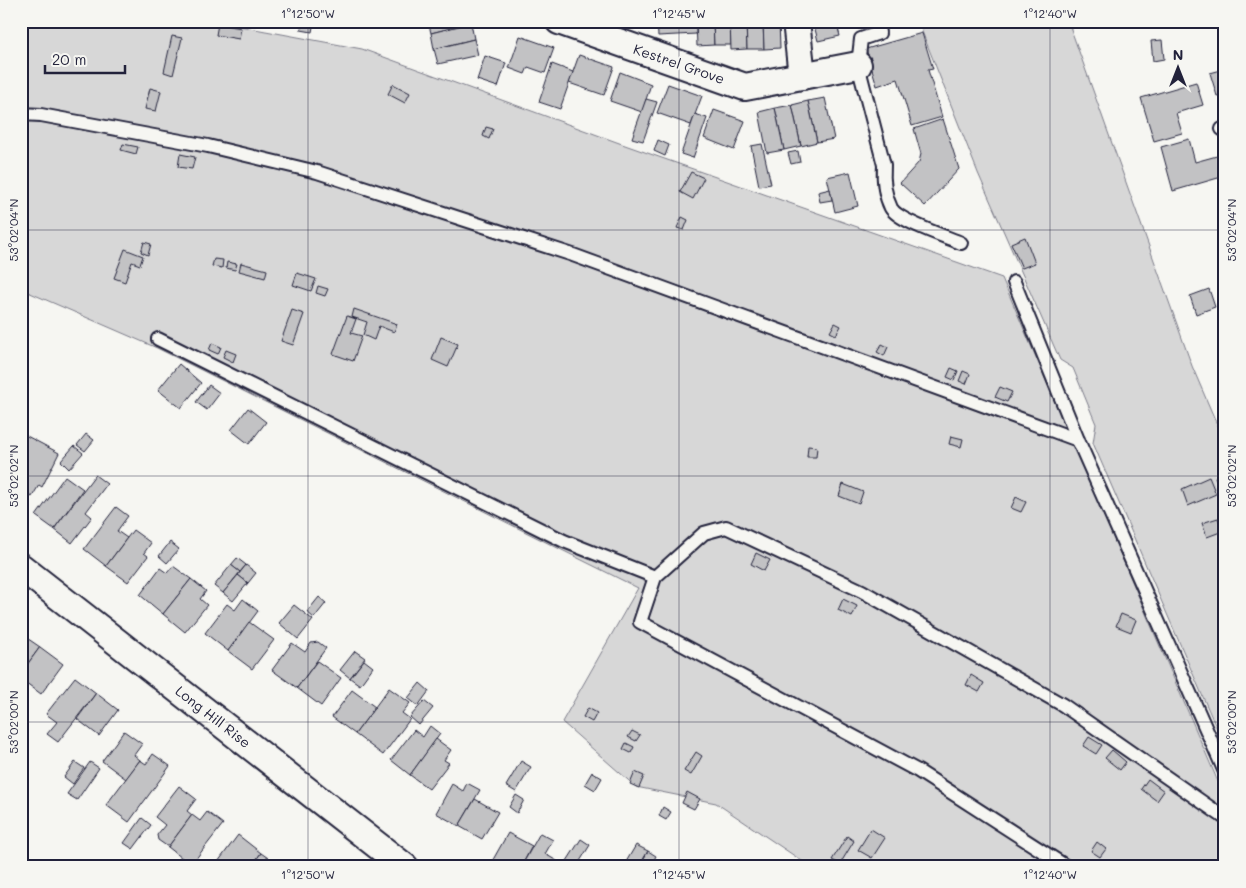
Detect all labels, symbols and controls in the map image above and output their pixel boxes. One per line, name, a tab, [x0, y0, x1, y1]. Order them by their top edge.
text: 1°12'50"W	[281, 5, 335, 21]
text: 1°12'45"W	[652, 5, 706, 21]
text: 1°12'40"W	[1023, 5, 1077, 21]
street label: Kestrel Grove	[631, 39, 727, 88]
scale bar	[45, 42, 125, 74]
north arrow	[1154, 42, 1204, 92]
text: N	[1173, 45, 1183, 64]
text: 20 m	[52, 49, 86, 69]
text: 53°02'04"N	[5, 199, 21, 261]
text: 53°02'04"N	[1223, 199, 1239, 261]
text: 53°02'02"N	[5, 445, 21, 507]
text: 53°02'02"N	[1223, 445, 1239, 507]
street label: Long Hill Rise	[172, 681, 255, 752]
text: 53°02'00"N	[5, 690, 21, 754]
text: 53°02'00"N	[1223, 690, 1239, 754]
text: 1°12'50"W	[281, 866, 335, 882]
text: 1°12'45"W	[652, 866, 706, 882]
text: 1°12'40"W	[1023, 866, 1077, 882]

